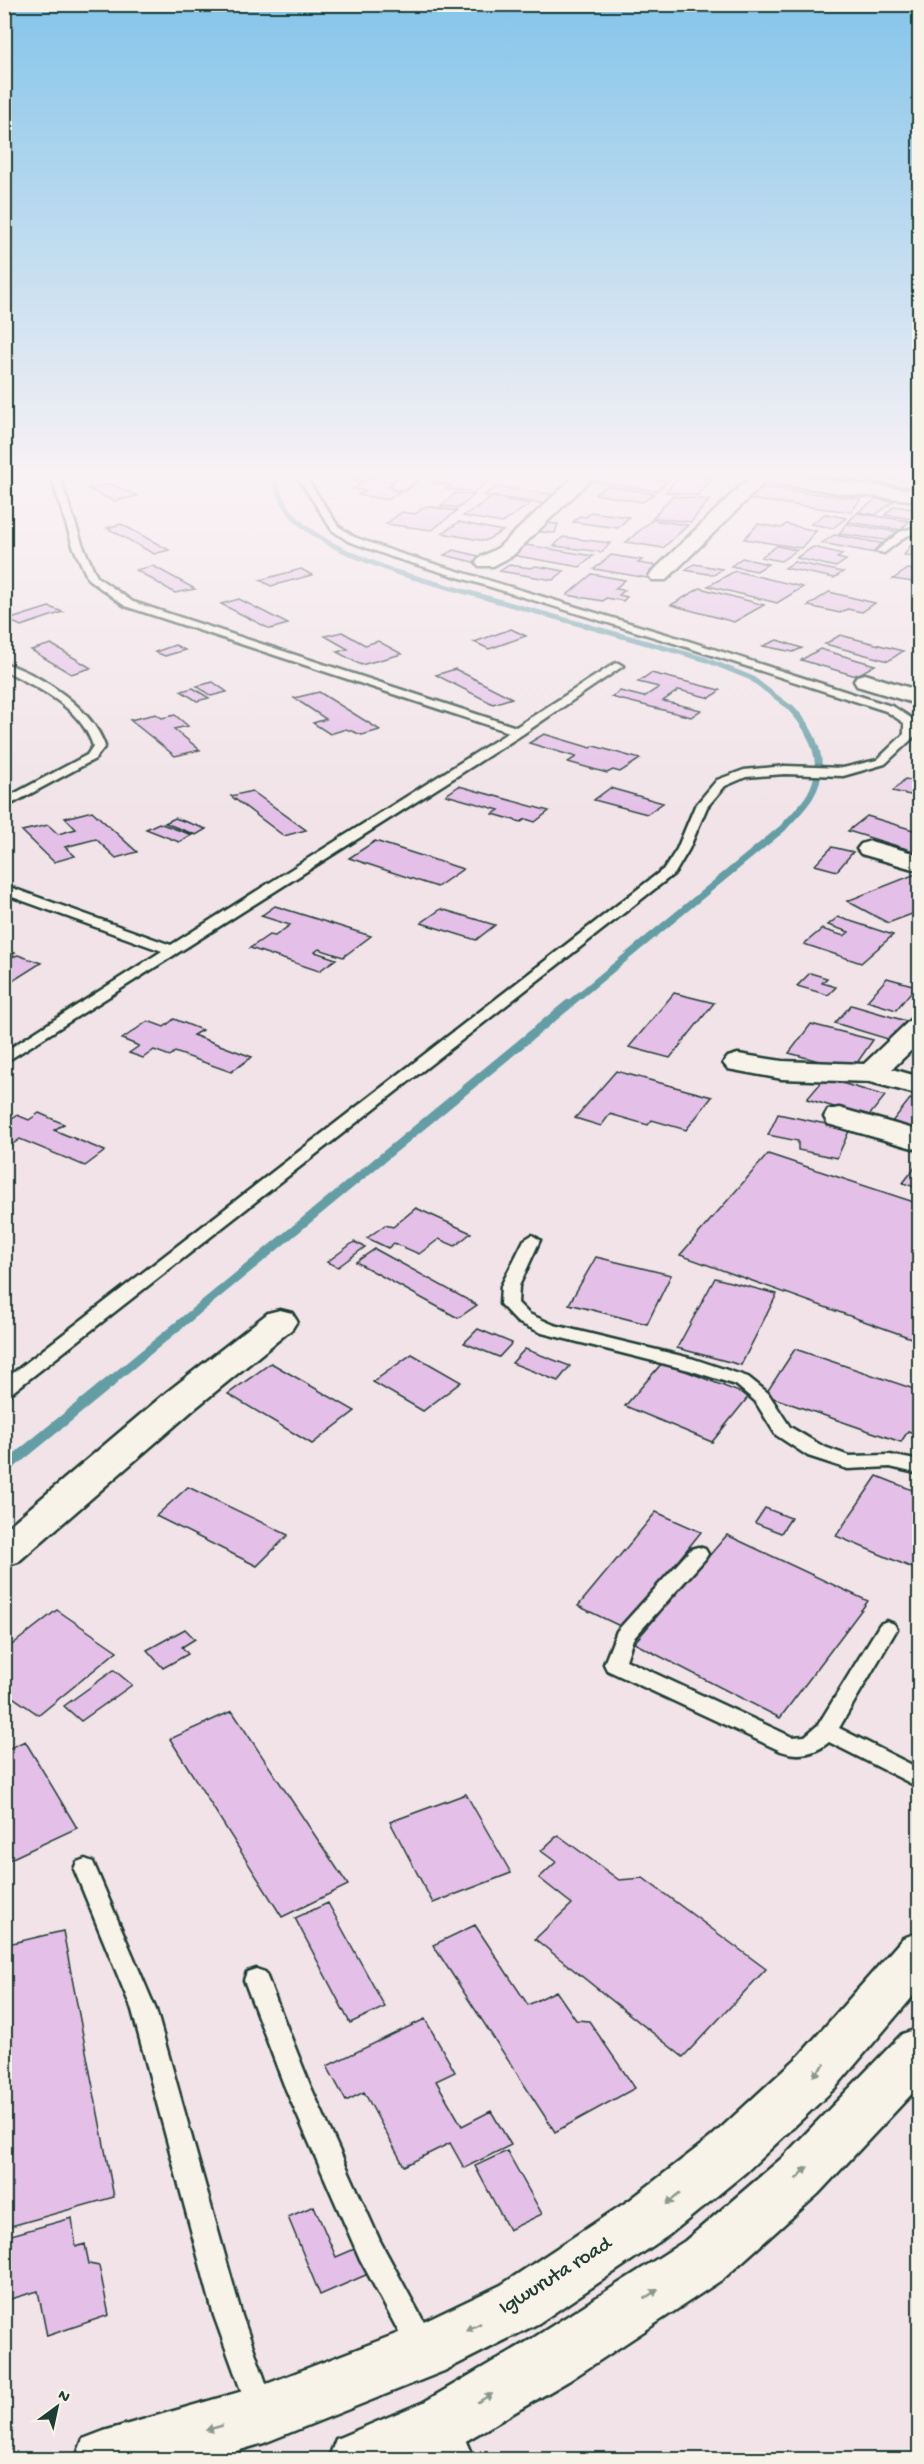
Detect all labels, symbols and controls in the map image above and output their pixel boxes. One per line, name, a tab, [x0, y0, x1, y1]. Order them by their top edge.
one-way arrow	[812, 2063, 826, 2077]
one-way arrow	[795, 2166, 809, 2180]
one-way arrow	[665, 2193, 680, 2205]
street label: Igwuruta road	[495, 2232, 618, 2321]
one-way arrow	[642, 2289, 659, 2300]
one-way arrow	[465, 2322, 482, 2331]
north arrow	[27, 2377, 87, 2437]
text: N	[54, 2387, 73, 2408]
one-way arrow	[477, 2392, 493, 2403]
one-way arrow	[205, 2424, 223, 2433]

